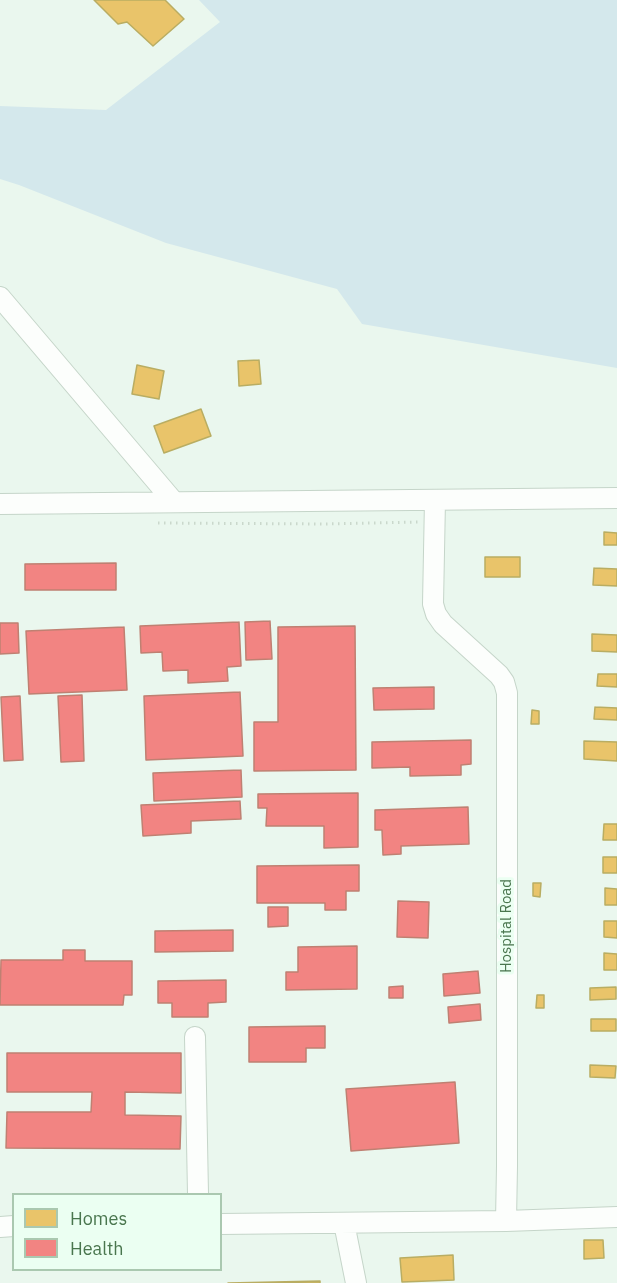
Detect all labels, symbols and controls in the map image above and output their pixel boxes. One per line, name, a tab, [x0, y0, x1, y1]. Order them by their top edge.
street label: Hospital Road	[498, 879, 516, 973]
legend	[12, 1193, 222, 1271]
text: Homes	[70, 1207, 127, 1230]
text: Health	[70, 1237, 124, 1260]

